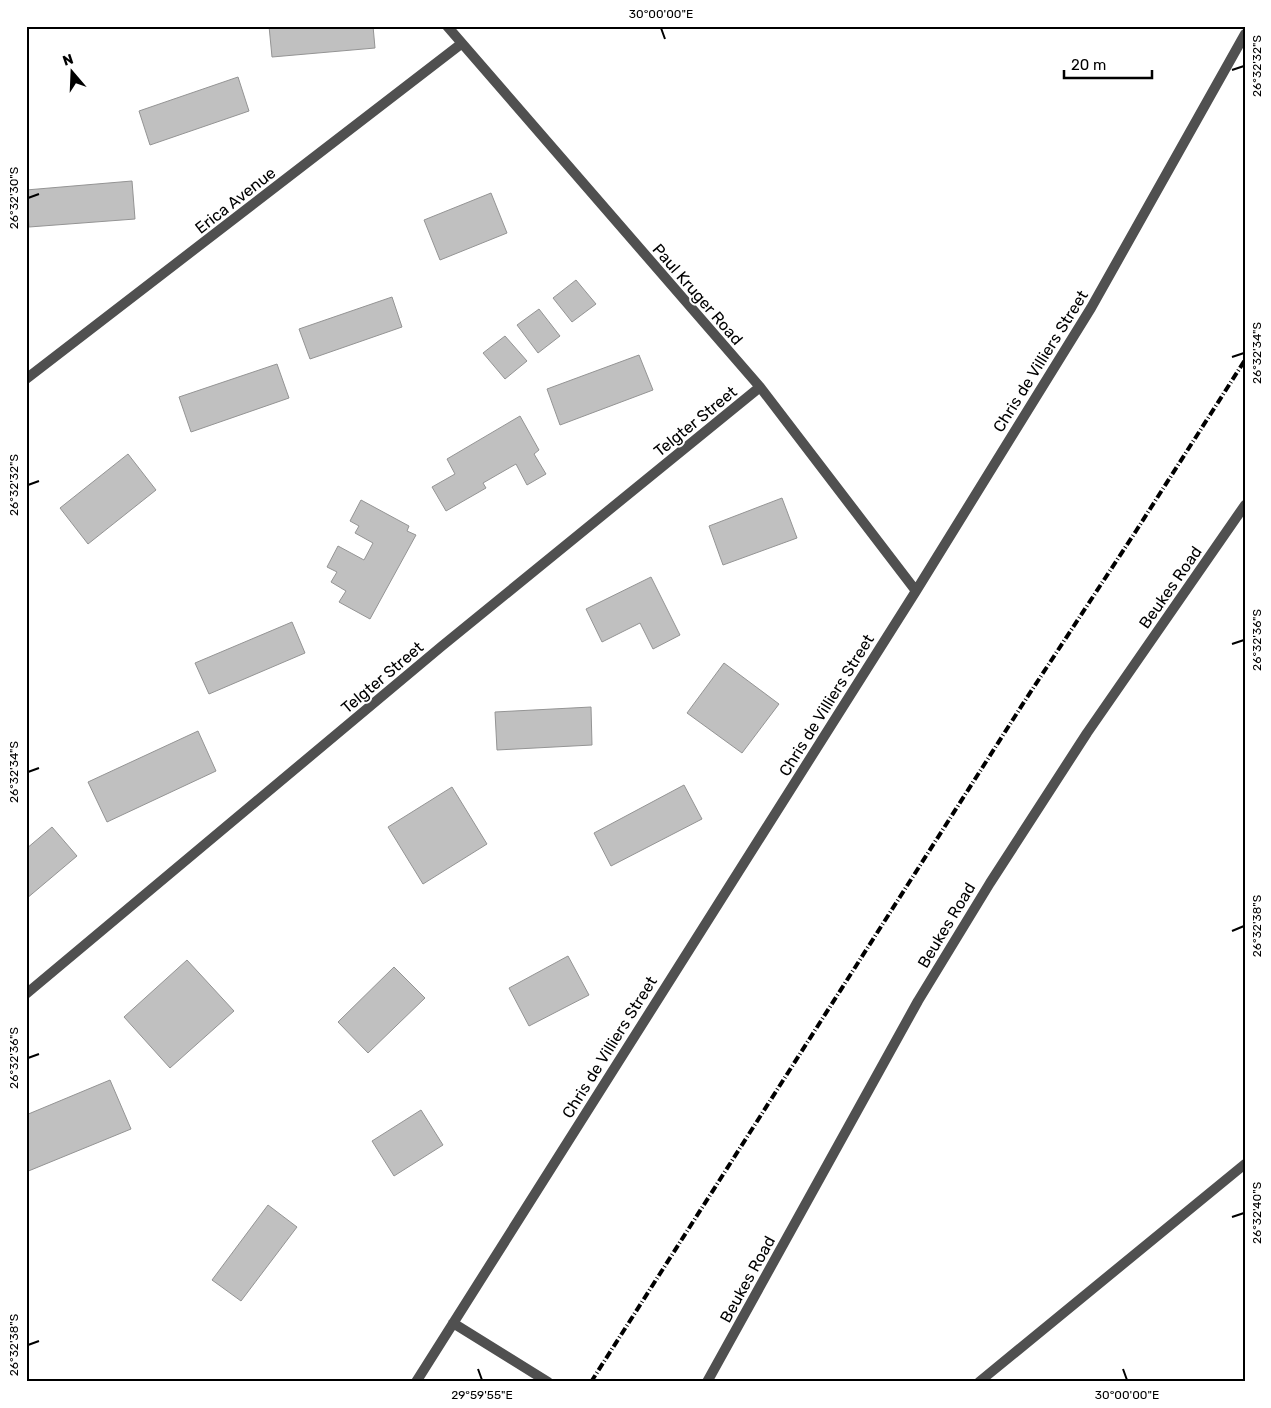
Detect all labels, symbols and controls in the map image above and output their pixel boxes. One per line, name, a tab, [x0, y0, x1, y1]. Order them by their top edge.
text: 30°00'00"E	[629, 7, 693, 21]
text: 26°32'32"S	[1250, 35, 1264, 97]
north arrow	[48, 48, 98, 98]
scale bar	[1064, 48, 1151, 80]
text: N	[60, 51, 75, 70]
text: 20 m	[1071, 56, 1106, 74]
street label: Erica Avenue	[191, 163, 279, 238]
text: 26°32'30"S	[7, 167, 21, 229]
street label: Paul Kruger Road	[649, 240, 747, 349]
street label: Chris de Villiers Street	[989, 287, 1092, 436]
text: 26°32'34"S	[1250, 322, 1264, 384]
street label: Telgter Street	[650, 382, 741, 461]
text: 26°32'32"S	[7, 454, 21, 516]
street label: Beukes Road	[1135, 542, 1206, 632]
text: 26°32'36"S	[1250, 609, 1264, 671]
street label: Chris de Villiers Street	[775, 631, 878, 780]
street label: Telgter Street	[337, 638, 427, 717]
text: 26°32'34"S	[7, 741, 21, 803]
street label: Beukes Road	[914, 879, 979, 971]
text: 26°32'38"S	[1250, 895, 1264, 957]
street label: Chris de Villiers Street	[558, 973, 661, 1122]
text: 26°32'36"S	[7, 1027, 21, 1089]
text: 26°32'40"S	[1250, 1182, 1264, 1244]
street label: Beukes Road	[716, 1233, 779, 1326]
text: 26°32'38"S	[7, 1314, 21, 1376]
text: 29°59'55"E	[451, 1388, 513, 1402]
text: 30°00'00"E	[1095, 1388, 1159, 1402]

